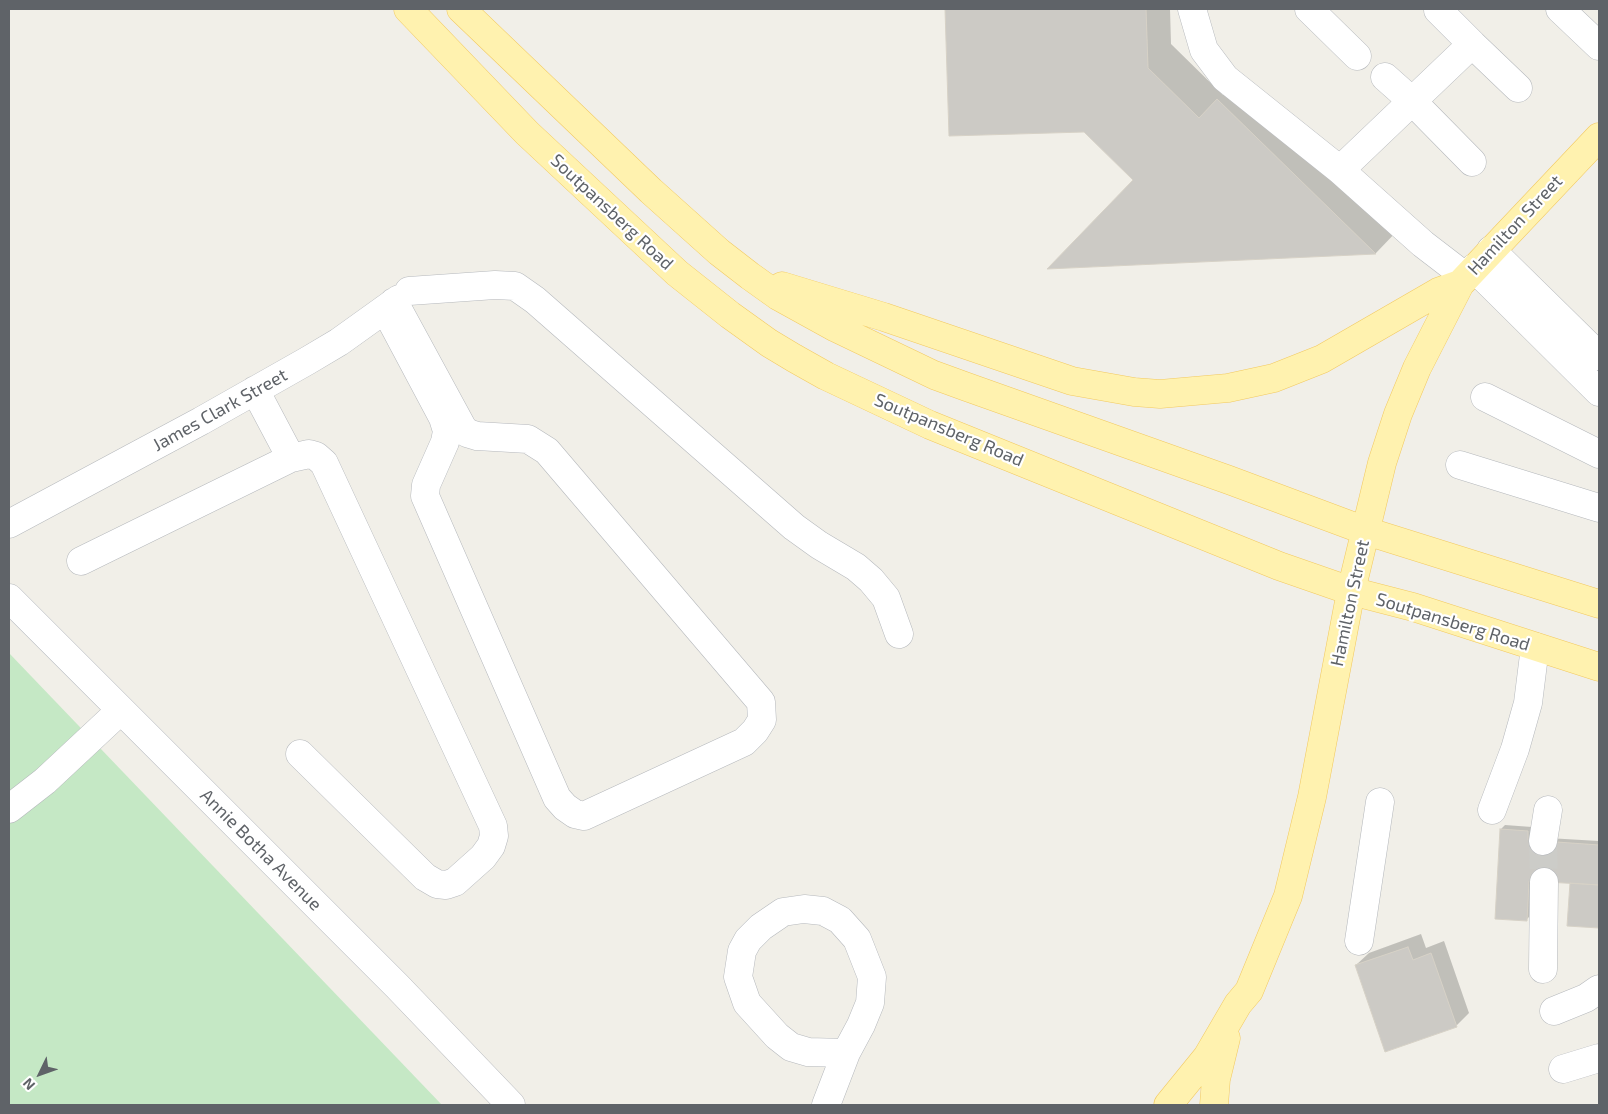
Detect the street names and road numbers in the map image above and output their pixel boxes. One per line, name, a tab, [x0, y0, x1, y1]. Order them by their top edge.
street label: Soutpansberg Road	[546, 150, 678, 274]
street label: Hamilton Street	[1463, 170, 1567, 280]
street label: James Clark Street	[149, 364, 291, 456]
street label: Soutpansberg Road	[871, 389, 1027, 471]
street label: Hamilton Street	[1326, 538, 1374, 668]
street label: Soutpansberg Road	[1373, 588, 1533, 656]
street label: Annie Botha Avenue	[196, 785, 326, 915]

